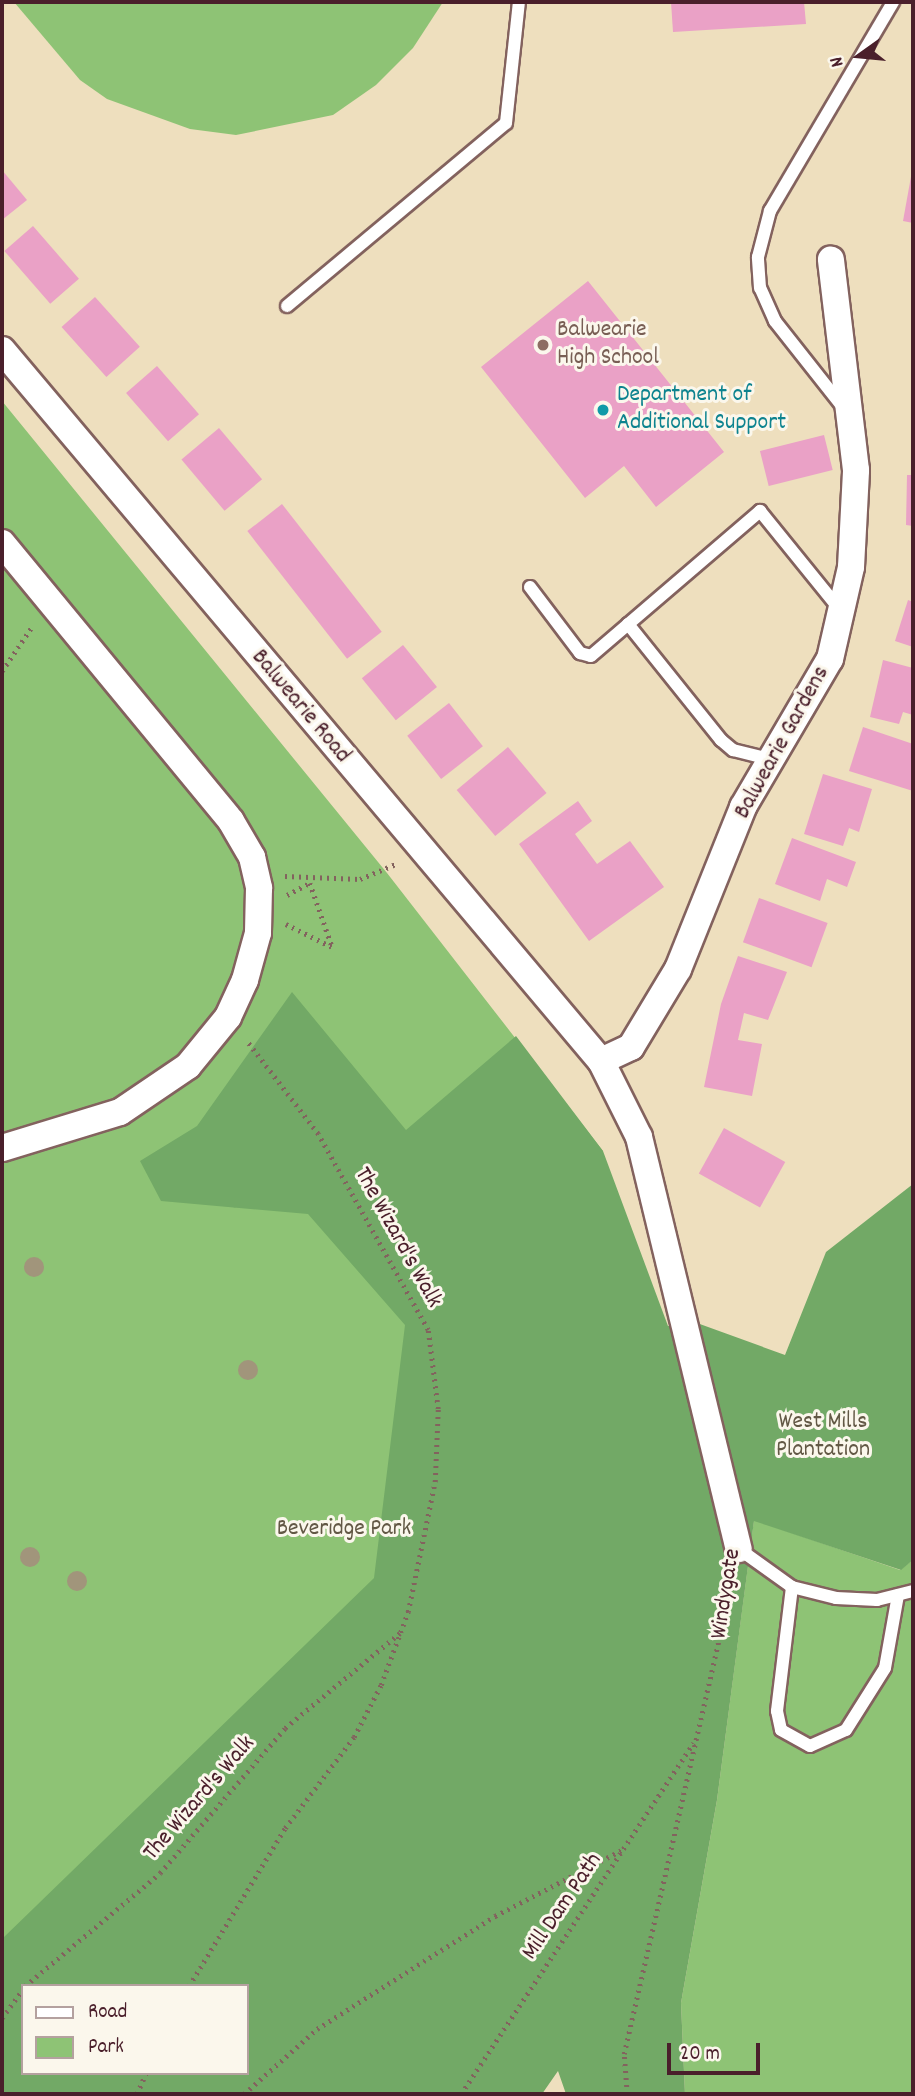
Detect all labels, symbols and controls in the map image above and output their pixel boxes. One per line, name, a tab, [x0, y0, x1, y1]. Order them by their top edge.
north arrow	[824, 21, 894, 91]
text: N	[824, 54, 852, 70]
place label: Balwearie High School	[557, 317, 659, 373]
marker: Balwearie High School	[535, 337, 551, 353]
place label: Department of Additional Support	[617, 382, 786, 438]
marker: Department of Additional Support	[595, 402, 611, 418]
street label: Balwearie Road	[244, 644, 356, 770]
street label: Balwearie Gardens	[729, 662, 837, 824]
street label: The Wizard's Walk	[347, 1163, 447, 1313]
park label: West Mills Plantation	[776, 1409, 870, 1465]
park label: Beveridge Park	[277, 1516, 411, 1544]
street label: Windygate	[706, 1547, 748, 1641]
street label: The Wizard's Walk	[138, 1731, 262, 1867]
street label: Mill Dam Path	[517, 1848, 609, 1966]
legend	[21, 1984, 248, 2075]
text: Road	[88, 1998, 127, 2028]
scale bar	[670, 2030, 763, 2074]
text: Park	[88, 2033, 124, 2063]
text: 20 m	[680, 2040, 720, 2070]

